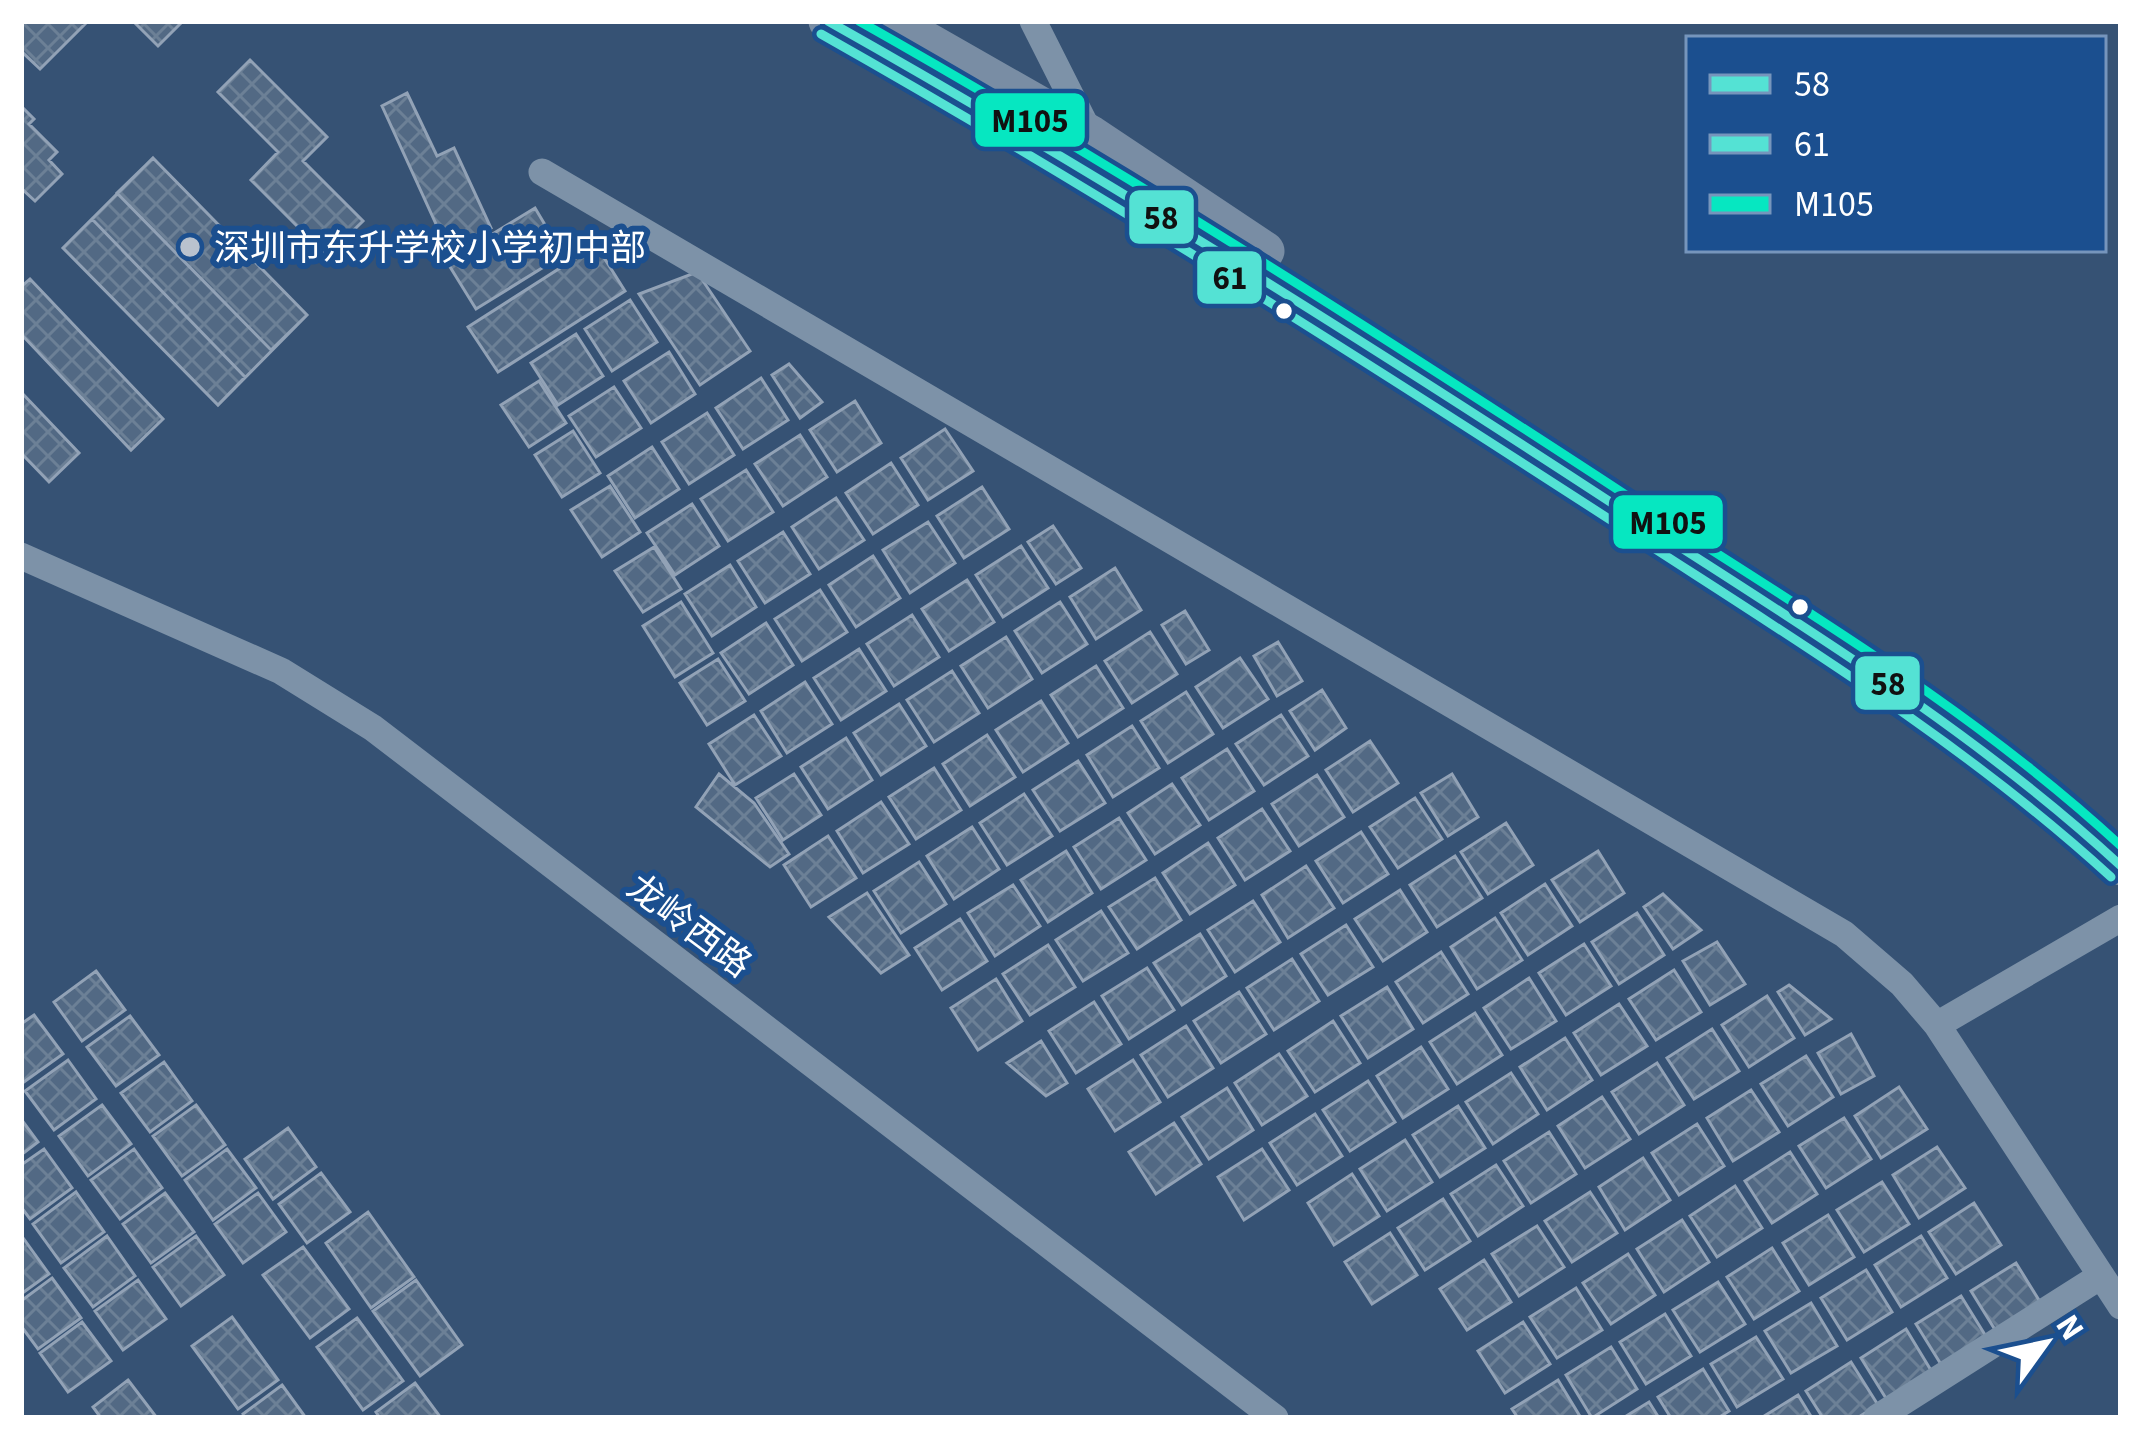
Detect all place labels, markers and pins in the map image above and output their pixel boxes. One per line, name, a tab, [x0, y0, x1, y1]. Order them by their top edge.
place label: 深圳市东升学校小学初中部	[214, 223, 646, 274]
marker: 深圳市东升学校小学初中部	[177, 234, 203, 260]
unlabelled marker	[1273, 300, 1295, 322]
unlabelled marker	[1789, 596, 1811, 618]

